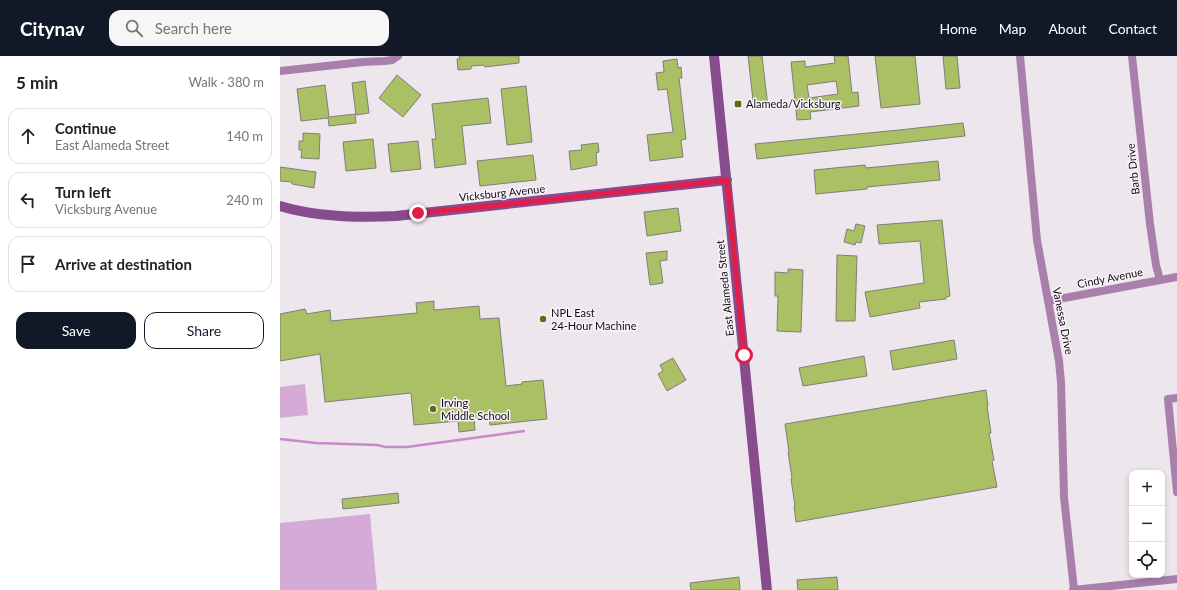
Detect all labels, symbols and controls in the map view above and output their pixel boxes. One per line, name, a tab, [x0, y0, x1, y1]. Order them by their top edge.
search box	[109, 10, 389, 46]
text: Citynav	[20, 17, 85, 40]
icon: search	[123, 17, 145, 39]
text: Search here	[155, 19, 232, 37]
text: Home	[939, 20, 977, 37]
text: Map	[999, 20, 1026, 37]
text: About	[1048, 20, 1086, 37]
text: Contact	[1108, 20, 1157, 37]
text: 5 min	[16, 72, 58, 93]
text: Walk · 380 m	[188, 74, 264, 90]
place label: Alameda/Vicksburg	[746, 97, 841, 110]
marker: Alameda/Vicksburg	[733, 99, 743, 109]
text: Continue	[55, 119, 116, 137]
icon: ahead	[17, 125, 39, 147]
text: 140 m	[226, 128, 263, 144]
text: East Alameda Street	[55, 137, 169, 153]
street label: Barb Drive	[1123, 142, 1142, 195]
street label: Vicksburg Avenue	[458, 182, 546, 203]
text: Turn left	[55, 183, 111, 201]
icon: left	[17, 189, 39, 211]
text: 240 m	[226, 192, 263, 208]
text: Vicksburg Avenue	[55, 201, 157, 217]
route end	[409, 204, 427, 222]
street label: East Alameda Street	[713, 239, 736, 337]
icon: arrive	[17, 253, 39, 275]
text: Arrive at destination	[55, 255, 192, 273]
street label: Cindy Avenue	[1076, 265, 1144, 290]
street label: Vanessa Drive	[1051, 286, 1076, 356]
place label: NPL East 24-Hour Machine	[551, 306, 637, 332]
button: Save	[16, 312, 136, 349]
button: Share	[144, 312, 264, 349]
marker: NPL East 24-Hour Machine	[538, 314, 548, 324]
route start	[735, 346, 753, 364]
place label: Irving Middle School	[441, 396, 510, 422]
marker: Irving Middle School	[428, 404, 438, 414]
map controls	[1129, 470, 1165, 578]
button: +	[1129, 470, 1165, 506]
button: −	[1129, 506, 1165, 542]
button: locate	[1129, 542, 1165, 578]

